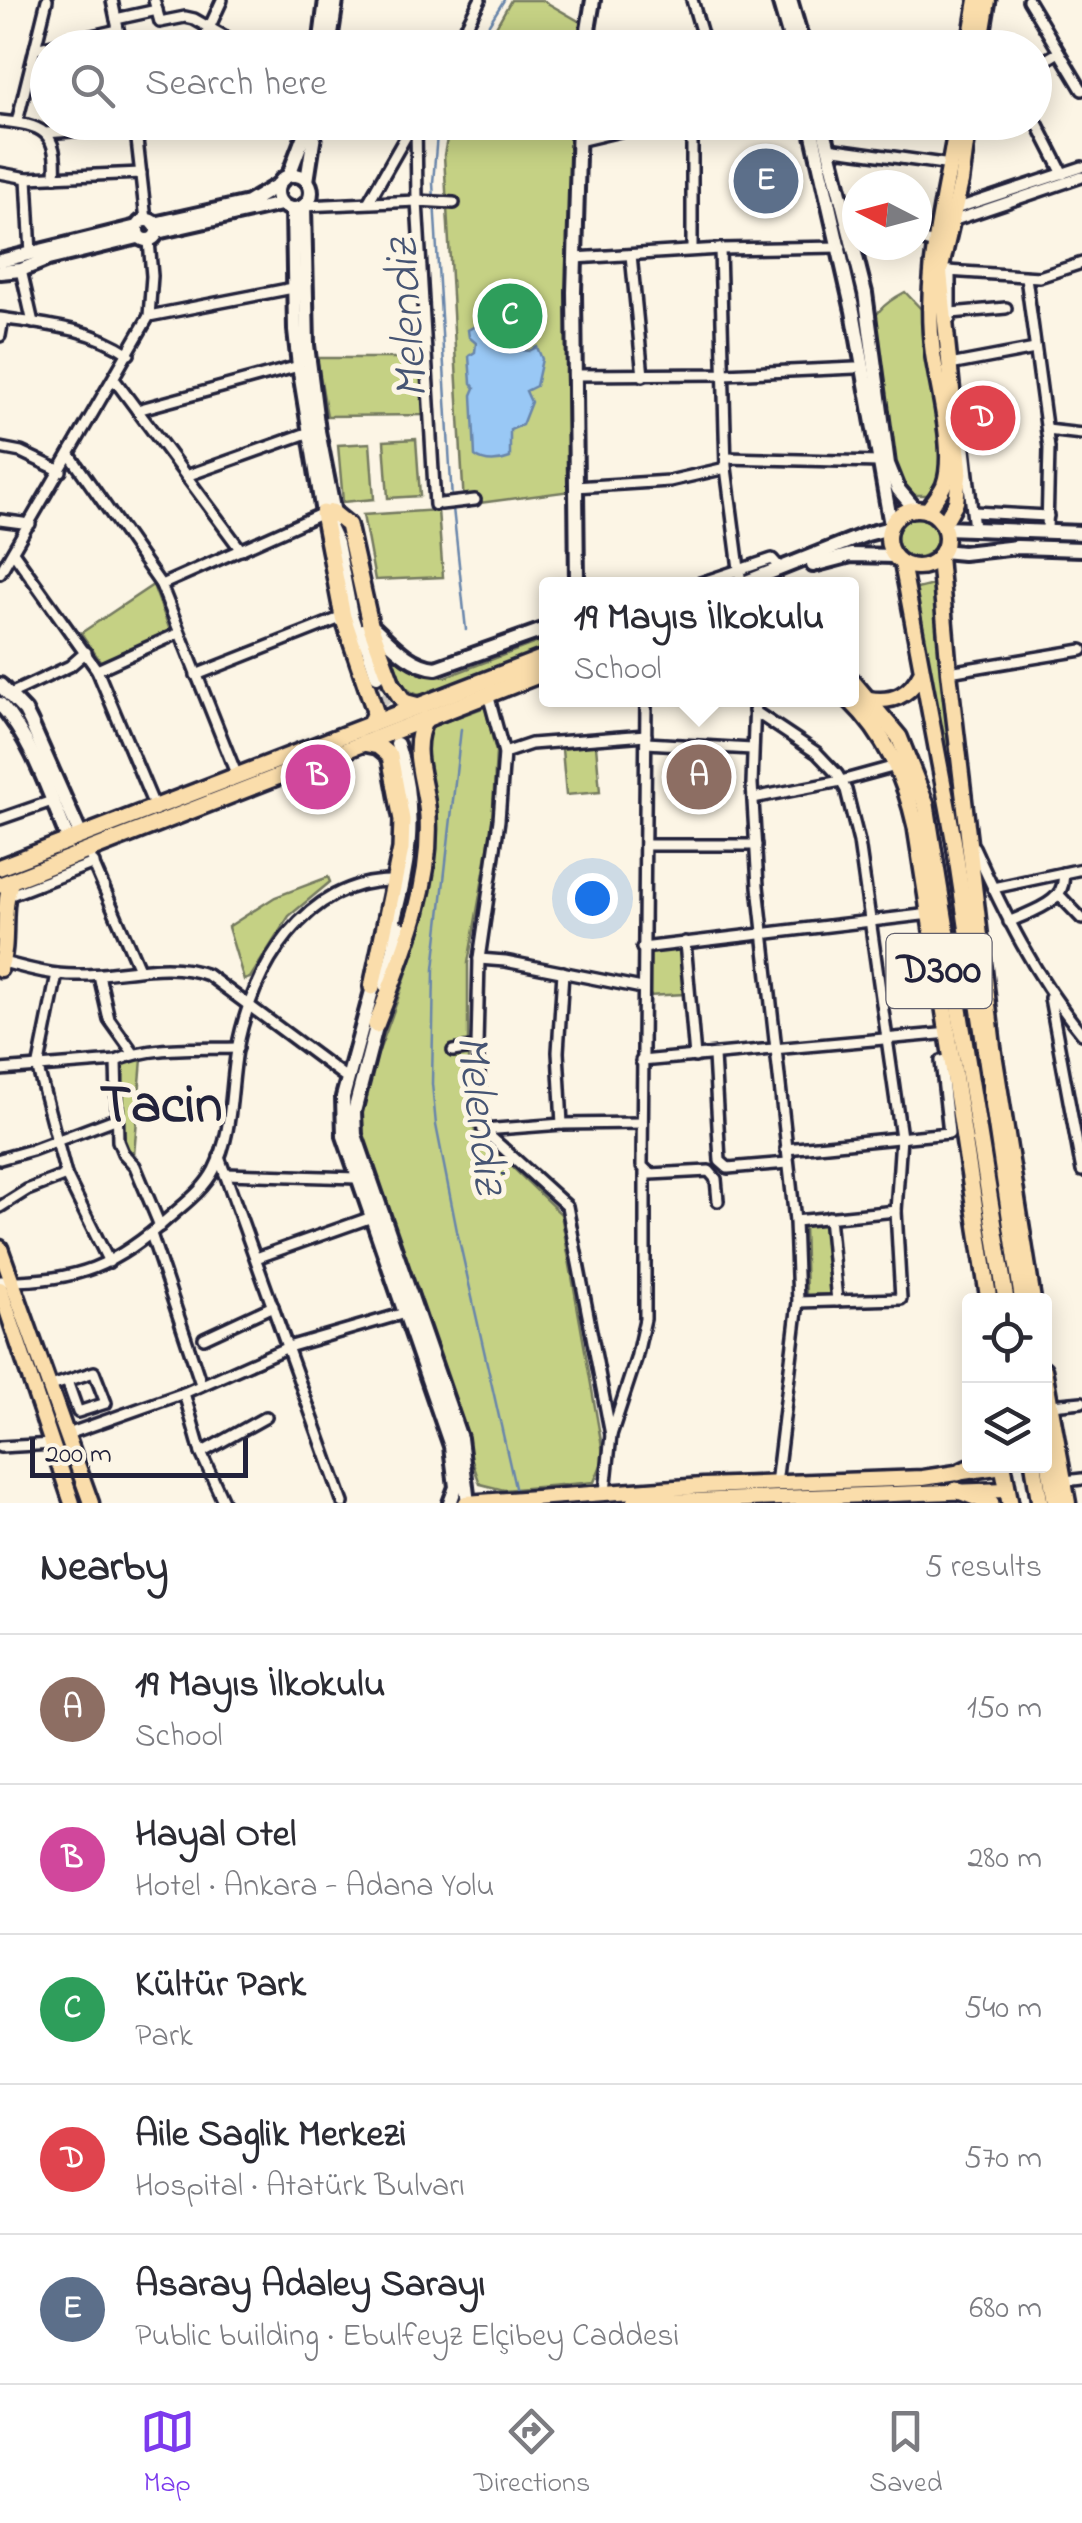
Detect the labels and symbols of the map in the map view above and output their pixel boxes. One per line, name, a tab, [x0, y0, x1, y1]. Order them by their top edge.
pin: E	[734, 144, 798, 218]
north arrow	[842, 170, 932, 260]
water label: Melendiz	[368, 234, 449, 401]
pin: C	[478, 278, 542, 354]
pin: D	[950, 380, 1016, 456]
pin: B	[286, 740, 350, 814]
pin: A	[666, 740, 732, 814]
your location	[567, 873, 618, 924]
road number: D300	[886, 934, 992, 1008]
water label: Melendiz	[435, 1031, 524, 1200]
district label: Tacin	[100, 1068, 222, 1148]
scale bar	[30, 1433, 248, 1478]

